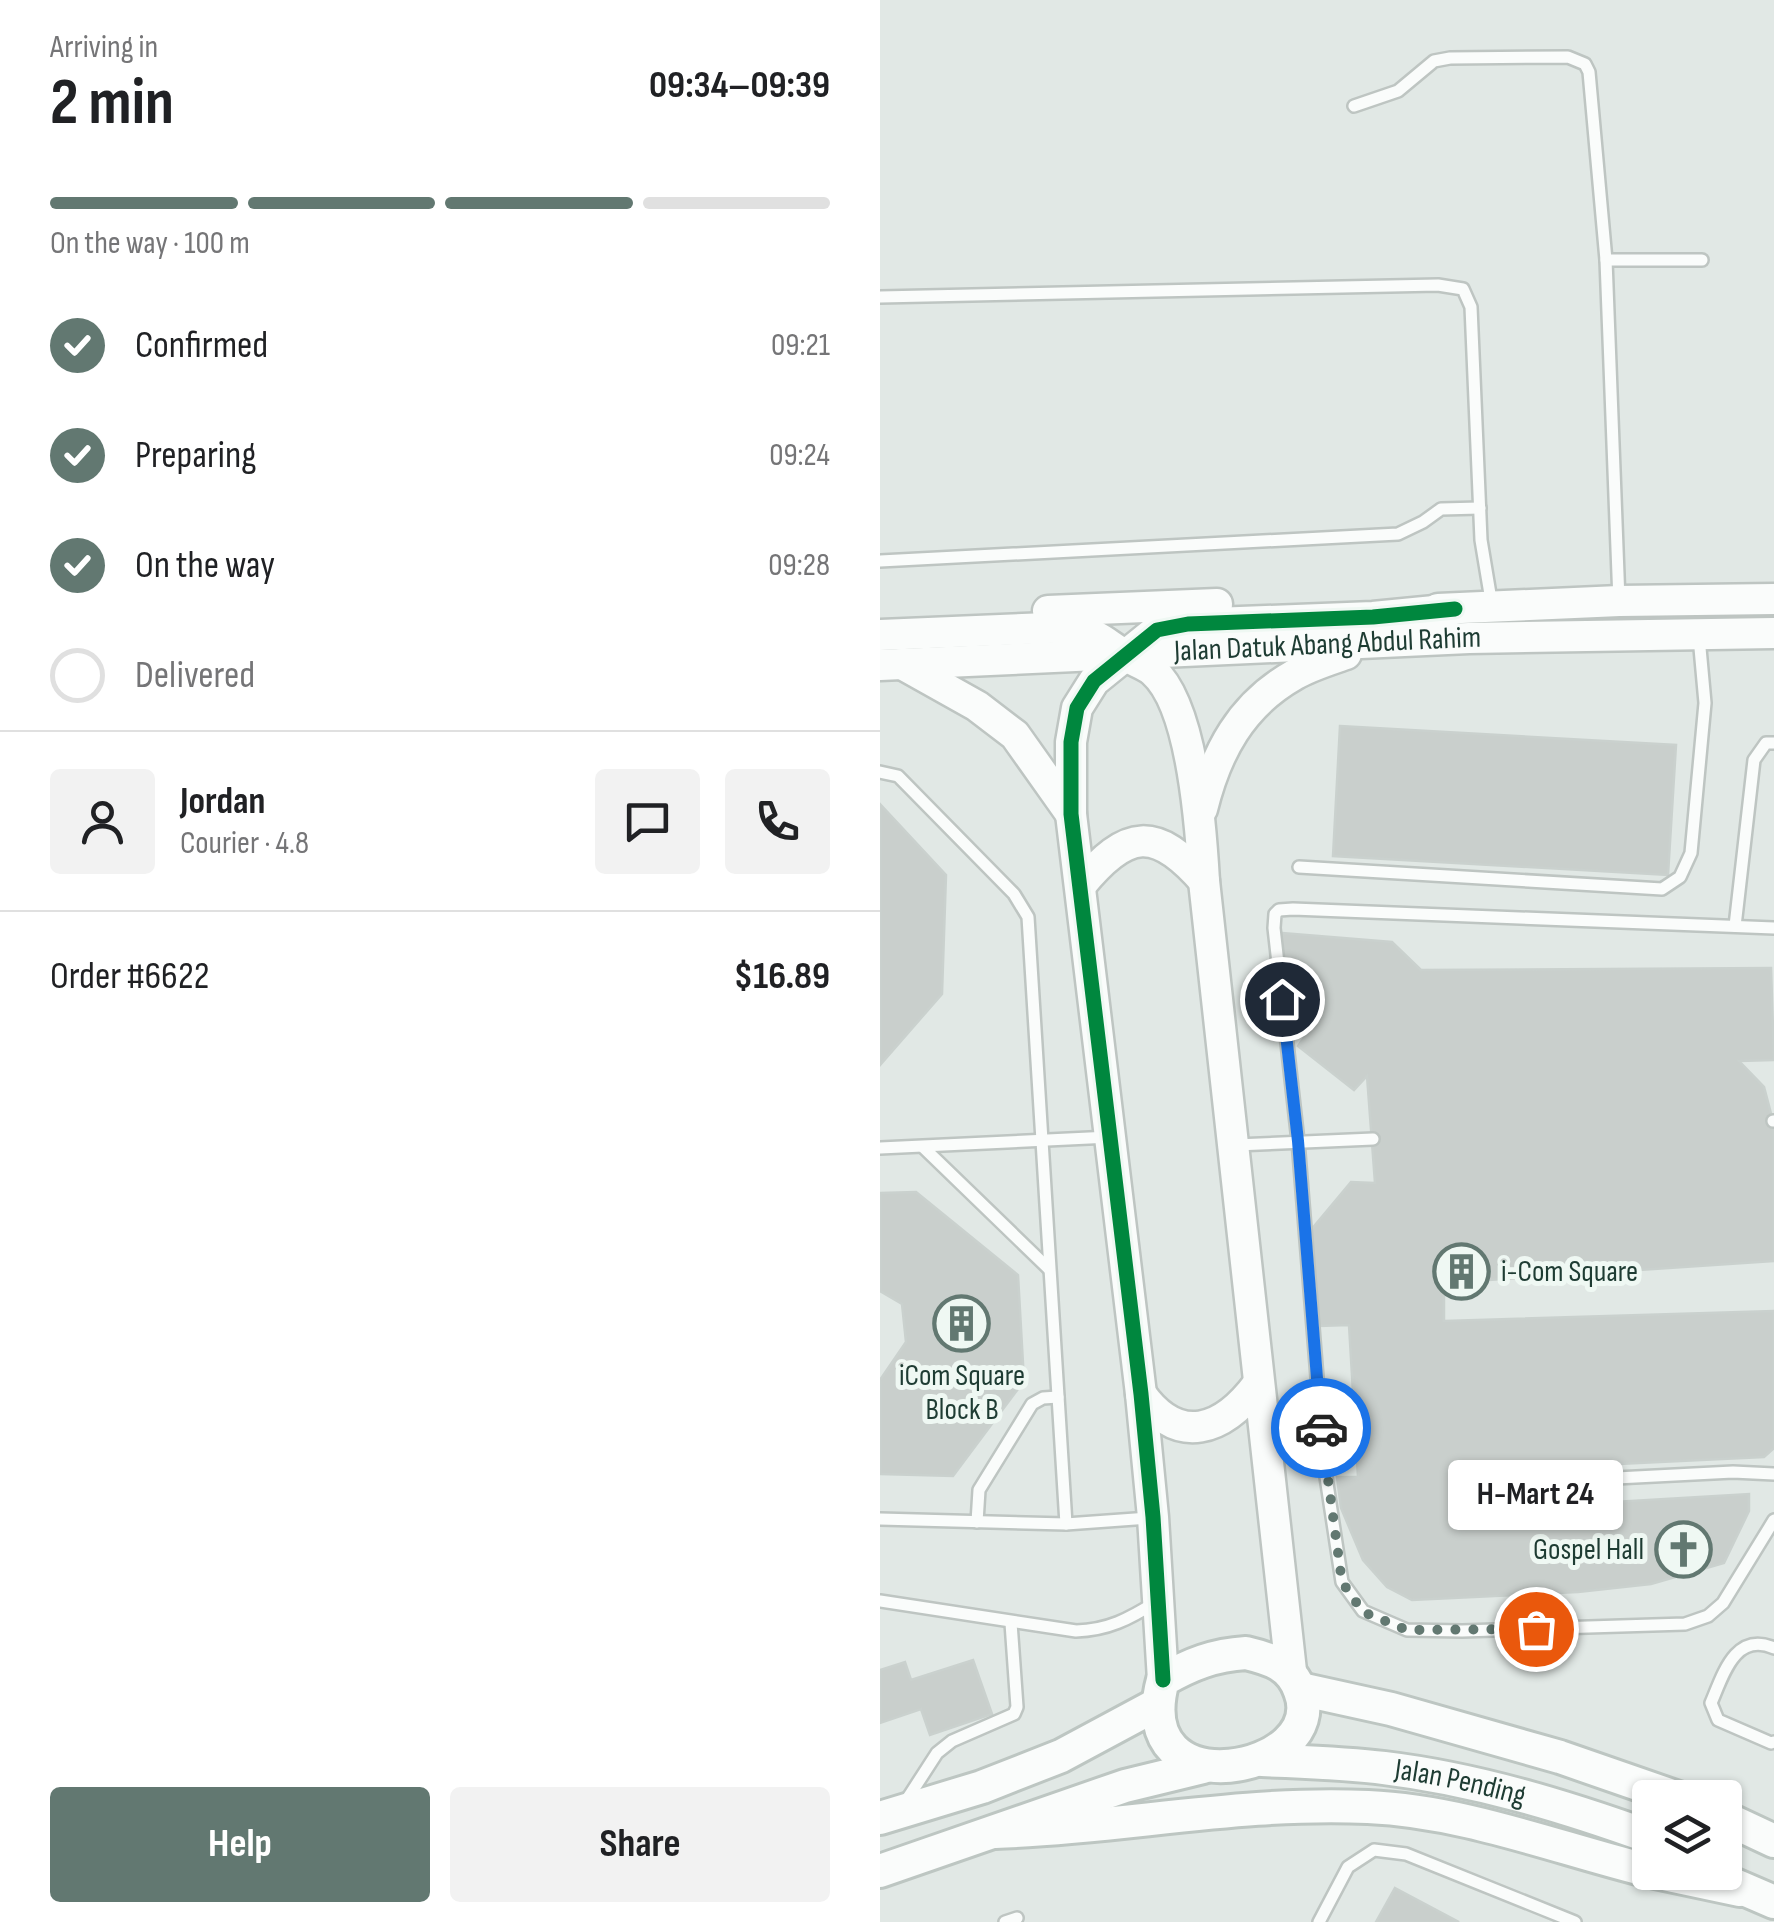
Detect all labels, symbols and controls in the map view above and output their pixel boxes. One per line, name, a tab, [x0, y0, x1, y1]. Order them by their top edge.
text: Arriving in	[50, 28, 158, 67]
text: 09:34–09:39	[649, 63, 830, 108]
text: 2 min	[50, 65, 174, 143]
text: On the way · 100 m	[50, 224, 250, 263]
icon: check	[50, 318, 105, 373]
text: Confirmed	[135, 323, 268, 368]
text: 09:21	[771, 326, 830, 365]
icon: check	[50, 428, 105, 483]
text: Preparing	[135, 433, 256, 478]
text: 09:24	[769, 436, 830, 475]
icon: check	[50, 538, 105, 593]
text: On the way	[135, 543, 275, 588]
text: 09:28	[768, 546, 830, 585]
street label: Jalan Datuk Abang Abdul Rahim	[1172, 620, 1481, 670]
text: Delivered	[135, 653, 255, 698]
button: person	[50, 769, 155, 874]
button: chat	[595, 769, 700, 874]
button: phone	[725, 769, 830, 874]
text: Jordan	[180, 779, 265, 824]
text: Courier · 4.8	[180, 824, 309, 863]
text: Order #6622	[50, 954, 209, 999]
text: $16.89	[734, 954, 830, 999]
pin	[1240, 957, 1325, 1042]
icon: home	[1255, 972, 1310, 1027]
building icon: i-Com Square	[1432, 1242, 1492, 1302]
place label: i-Com Square	[1501, 1254, 1638, 1290]
building icon: iCom Square Block B	[932, 1293, 992, 1353]
place label: iCom Square Block B	[899, 1358, 1025, 1428]
courier	[1271, 1378, 1371, 1478]
icon: car	[1294, 1401, 1349, 1456]
callout: H-Mart 24	[1448, 1459, 1624, 1529]
text: H-Mart 24	[1477, 1475, 1594, 1514]
church icon: Gospel Hall	[1653, 1520, 1713, 1580]
place label: Gospel Hall	[1533, 1532, 1644, 1568]
pin	[1494, 1587, 1579, 1672]
icon: bag	[1509, 1602, 1564, 1657]
street label: Jalan Pending	[1392, 1751, 1530, 1814]
map controls	[1632, 1780, 1742, 1890]
button: layers	[1632, 1780, 1742, 1890]
button: Help	[50, 1787, 430, 1902]
button: Share	[450, 1787, 830, 1902]

